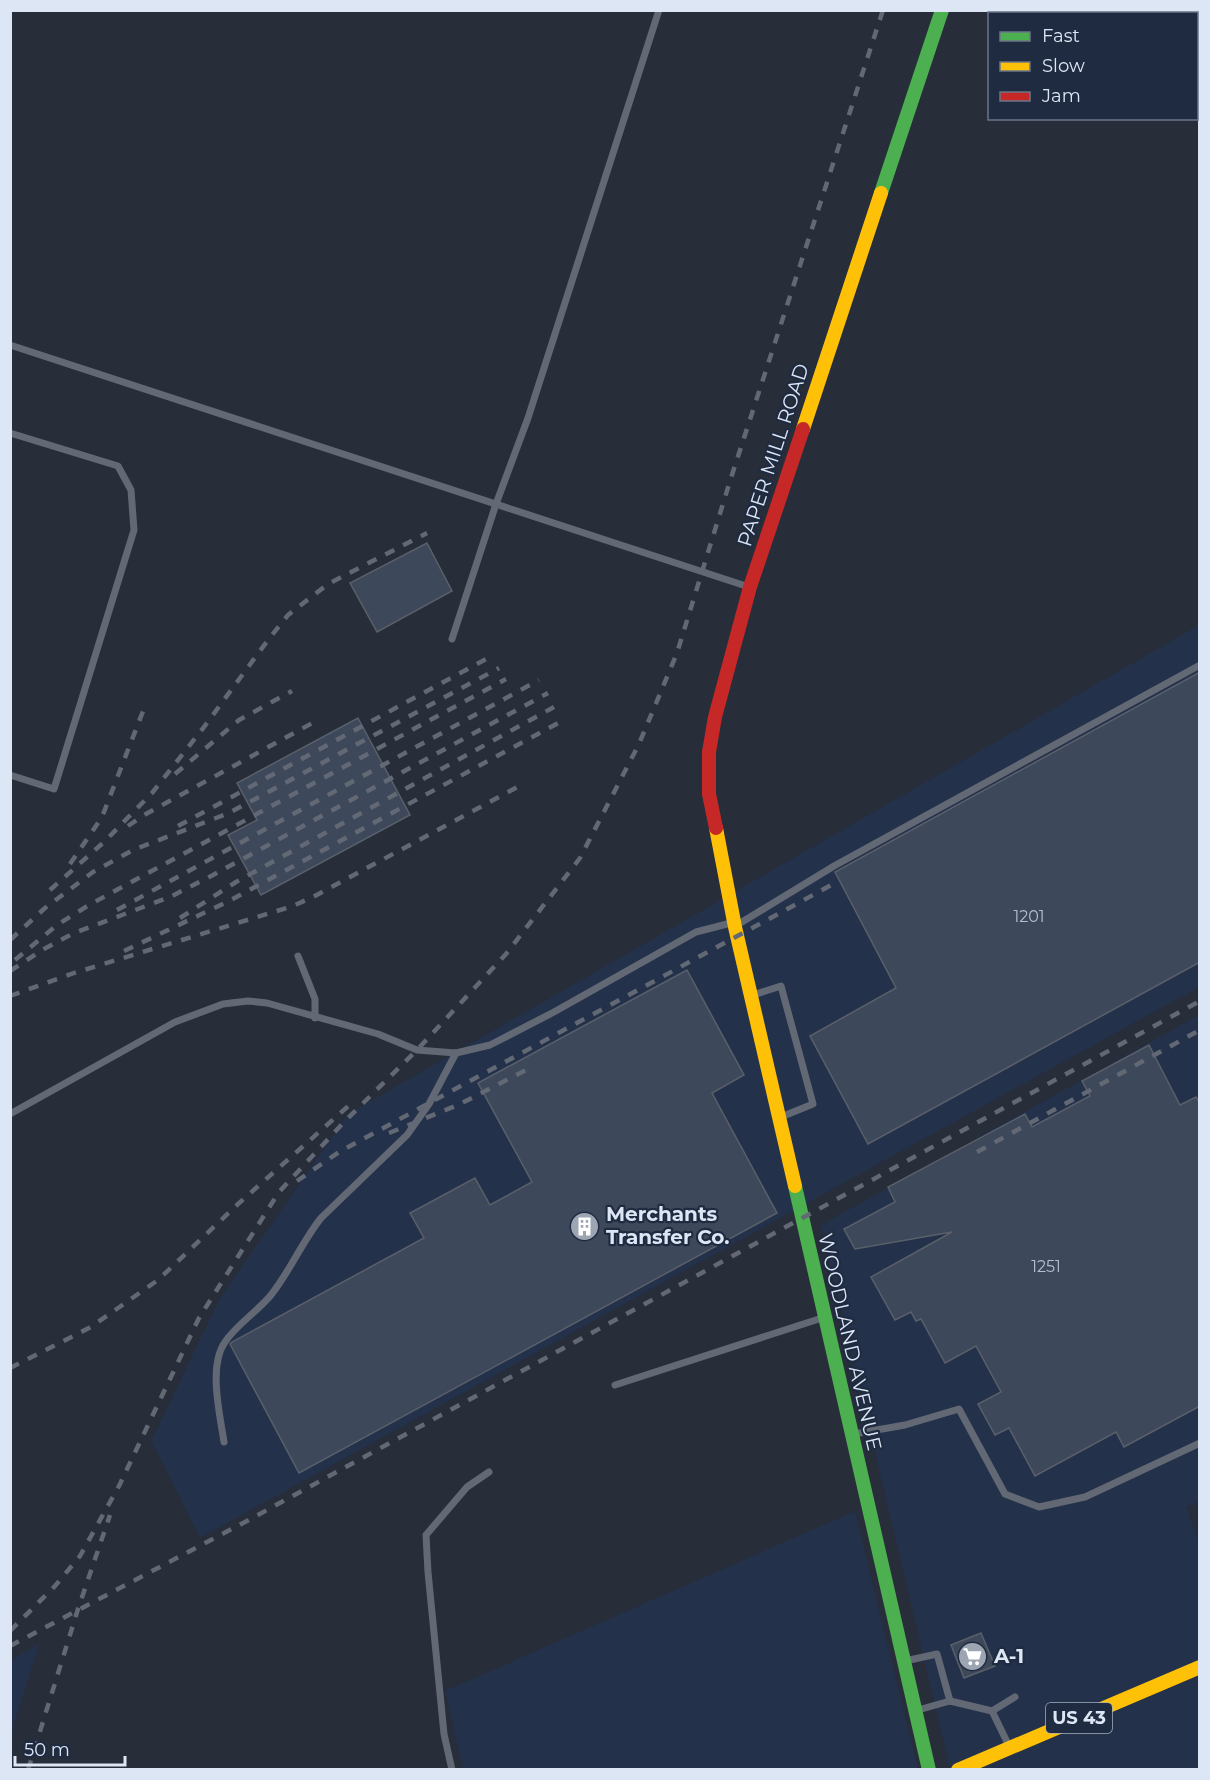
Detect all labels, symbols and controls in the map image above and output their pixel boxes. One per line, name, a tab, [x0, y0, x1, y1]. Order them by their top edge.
legend	[988, 12, 1198, 120]
text: Fast	[1042, 25, 1080, 47]
text: Slow	[1042, 55, 1085, 77]
text: Jam	[1041, 85, 1081, 107]
street label: PAPER MILL ROAD	[732, 361, 814, 549]
house number: 1201	[1013, 907, 1045, 926]
place label: Merchants Transfer Co.	[606, 1202, 730, 1249]
building icon: Merchants Transfer Co.	[569, 1210, 601, 1242]
street label: WOODLAND AVENUE	[813, 1231, 887, 1453]
house number: 1251	[1031, 1257, 1061, 1276]
supermarket icon: A-1	[957, 1640, 989, 1672]
place label: A-1	[993, 1644, 1024, 1668]
road number: US 43	[1046, 1703, 1112, 1733]
scale bar	[15, 1729, 124, 1767]
text: 50 m	[24, 1739, 70, 1761]

